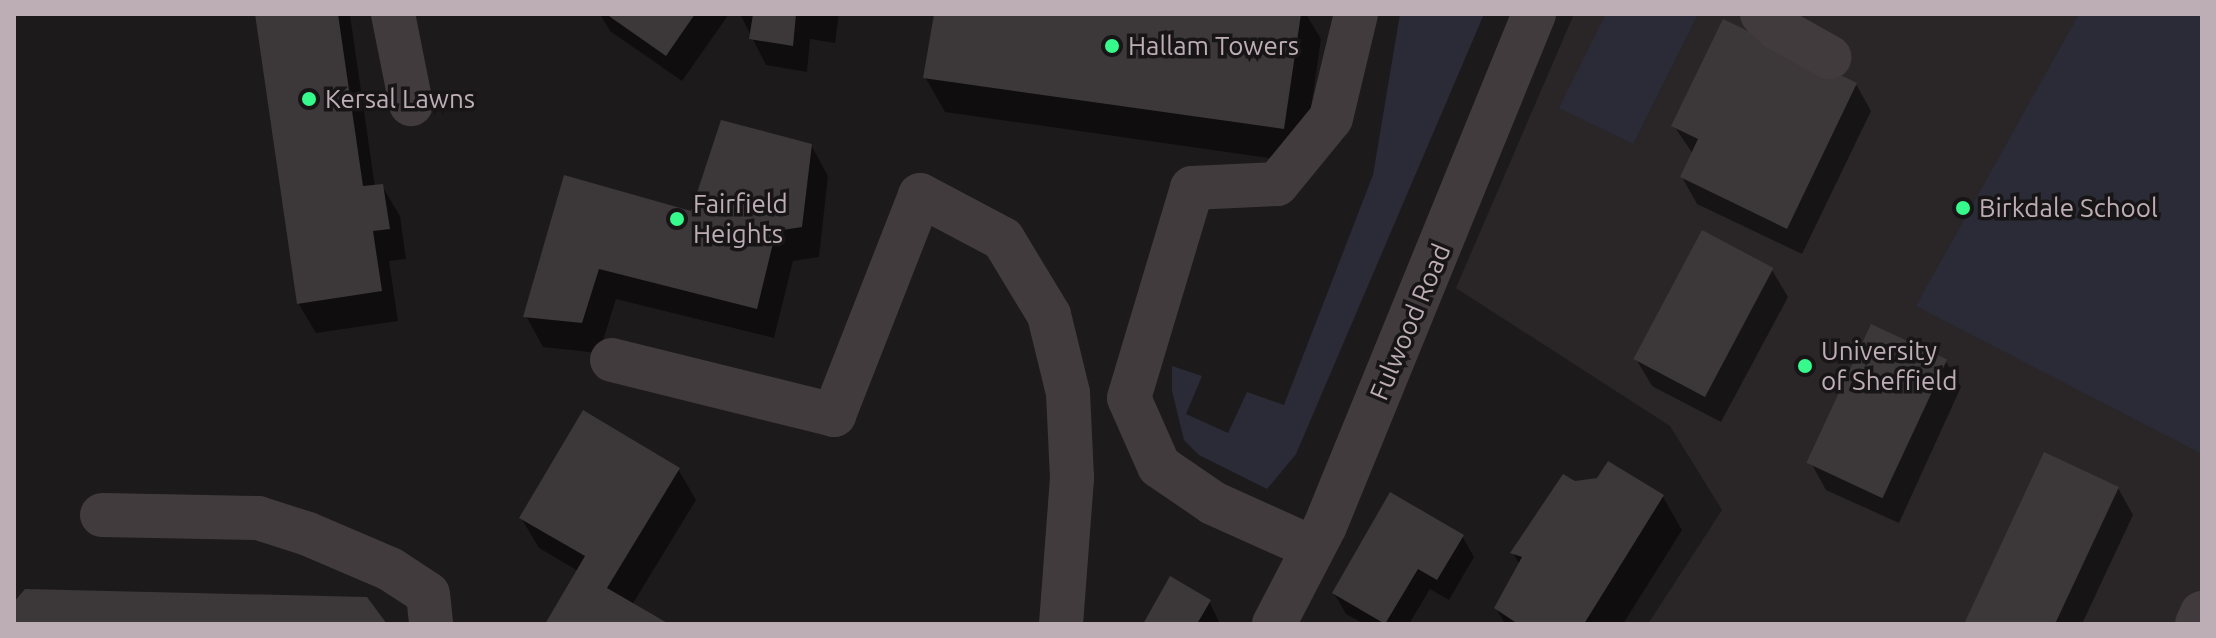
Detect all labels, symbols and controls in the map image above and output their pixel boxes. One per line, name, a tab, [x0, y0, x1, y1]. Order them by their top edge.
place label: Hallam Towers	[1128, 30, 1299, 62]
marker: Hallam Towers	[1103, 37, 1121, 55]
place label: Kersal Lawns	[325, 83, 475, 115]
marker: Kersal Lawns	[300, 90, 318, 108]
place label: Fairfield Heights	[693, 188, 788, 250]
place label: Birkdale School	[1979, 192, 2158, 224]
marker: Birkdale School	[1954, 199, 1972, 217]
marker: Fairfield Heights	[668, 210, 686, 228]
street label: Fulwood Road	[1363, 239, 1457, 405]
place label: University of Sheffield	[1821, 335, 1957, 396]
marker: University of Sheffield	[1796, 357, 1814, 375]

